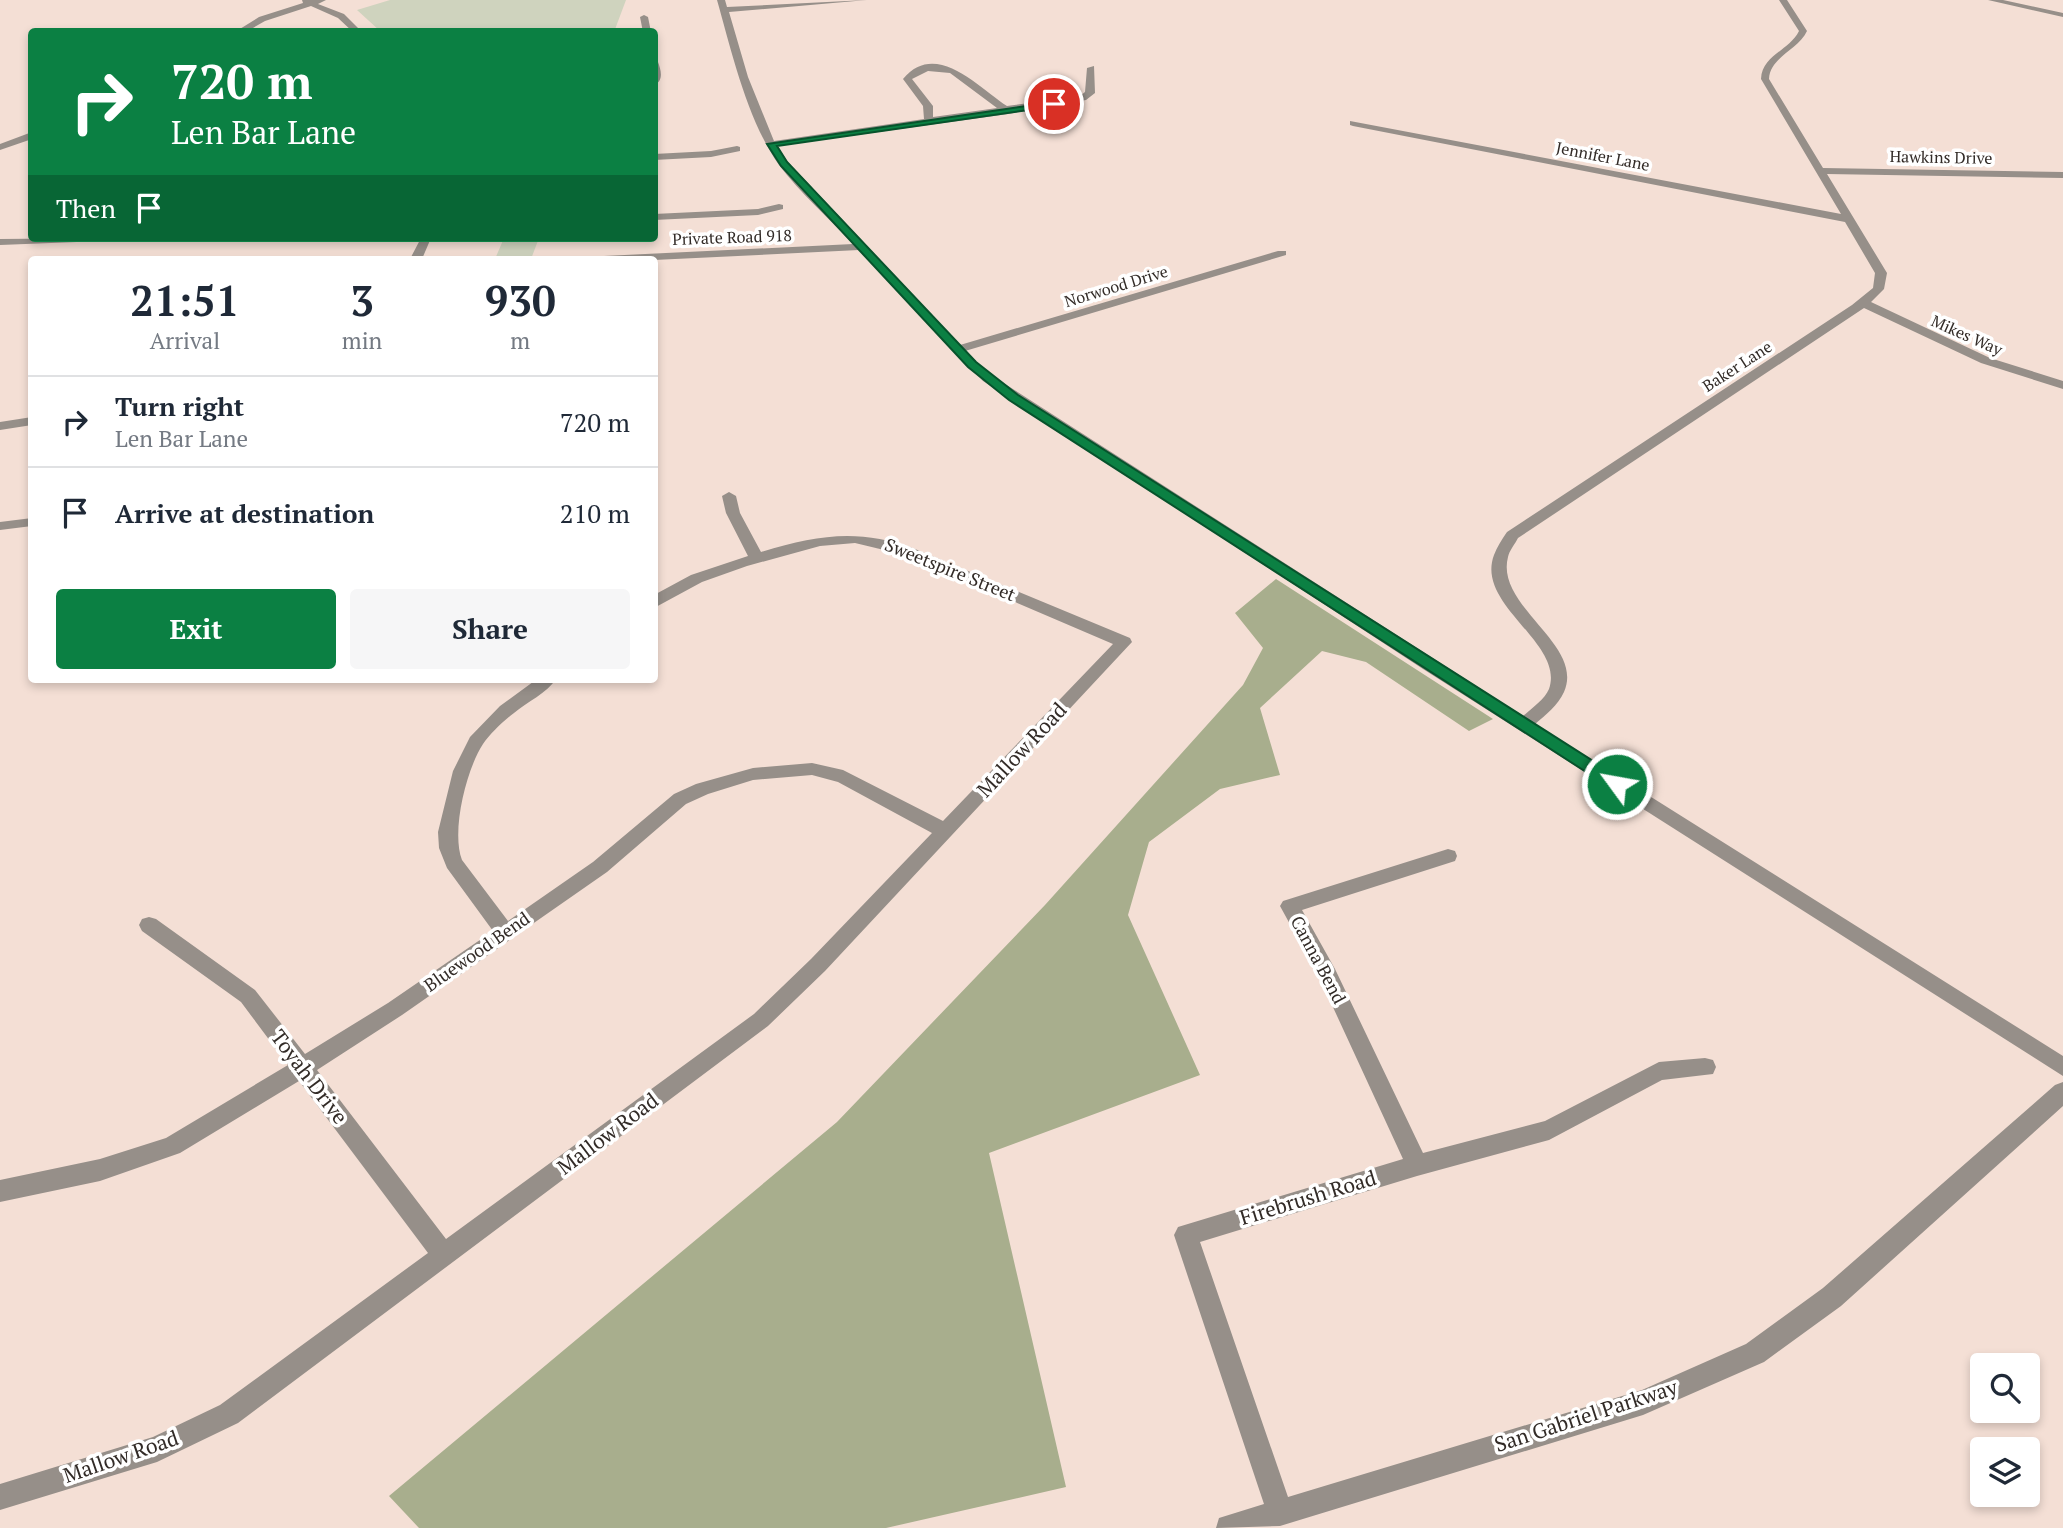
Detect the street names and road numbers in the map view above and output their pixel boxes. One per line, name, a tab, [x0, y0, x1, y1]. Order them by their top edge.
street label: Jennifer Lane	[1554, 136, 1652, 176]
street label: Hawkins Drive	[1889, 145, 1993, 169]
street label: Private Road 918	[672, 224, 792, 250]
street label: Norwood Drive	[1062, 260, 1170, 312]
street label: Mikes Way	[1928, 310, 2007, 361]
street label: Baker Lane	[1698, 335, 1776, 397]
street label: Sweetspire Street	[881, 532, 1020, 606]
street label: Mallow Road	[970, 696, 1073, 803]
street label: Bluewood Bend	[419, 906, 534, 997]
street label: Canna Bend	[1286, 911, 1352, 1008]
street label: Toyah Drive	[265, 1023, 355, 1129]
street label: Mallow Road	[551, 1086, 664, 1181]
street label: Firebrush Road	[1236, 1163, 1380, 1231]
street label: San Gabriel Parkway	[1491, 1372, 1681, 1458]
street label: Mallow Road	[59, 1423, 182, 1489]

